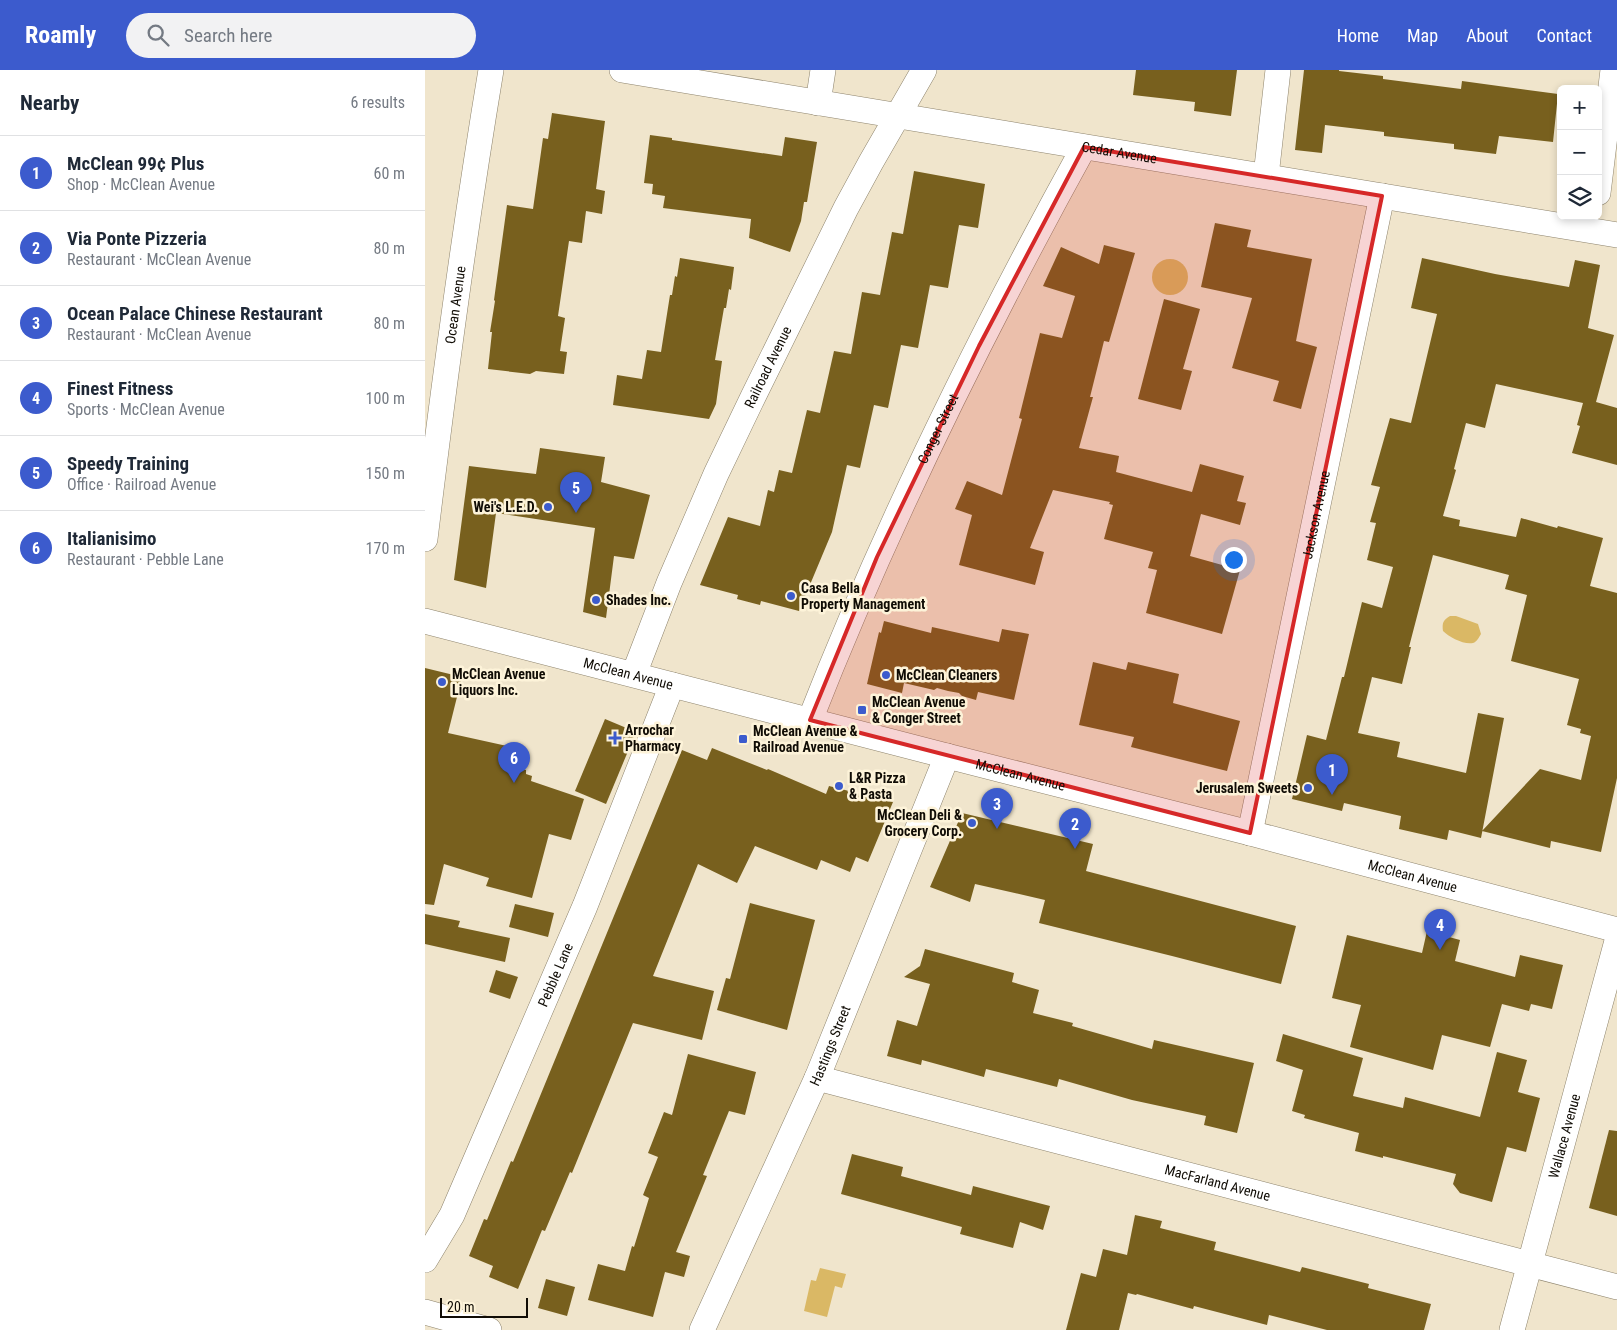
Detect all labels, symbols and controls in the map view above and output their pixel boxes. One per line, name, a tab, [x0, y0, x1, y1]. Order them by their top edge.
search box	[126, 13, 476, 58]
text: Roamly	[25, 21, 96, 49]
icon: search	[144, 21, 172, 49]
text: Search here	[184, 24, 272, 47]
text: Home	[1337, 25, 1379, 46]
text: Map	[1407, 25, 1438, 46]
text: About	[1466, 25, 1508, 46]
text: Contact	[1536, 25, 1592, 46]
map controls	[1557, 85, 1602, 220]
button: +	[1557, 85, 1602, 130]
text: Nearby	[20, 91, 79, 115]
text: 6 results	[350, 93, 405, 112]
button: −	[1557, 130, 1602, 175]
street label: Cedar Avenue	[1080, 138, 1158, 167]
text: McClean 99¢ Plus	[67, 152, 204, 175]
text: 1	[32, 164, 40, 183]
text: 60 m	[373, 164, 405, 183]
text: Shop · McClean Avenue	[67, 175, 215, 194]
button: layers	[1557, 175, 1602, 220]
text: Via Ponte Pizzeria	[67, 227, 207, 250]
text: 2	[32, 239, 40, 258]
text: 80 m	[373, 239, 405, 258]
text: Restaurant · McClean Avenue	[67, 250, 251, 269]
street label: Ocean Avenue	[442, 265, 469, 345]
text: Ocean Palace Chinese Restaurant	[67, 302, 323, 325]
text: 3	[32, 314, 40, 333]
text: 80 m	[373, 314, 405, 333]
street label: Railroad Avenue	[741, 323, 795, 410]
text: Restaurant · McClean Avenue	[67, 325, 251, 344]
text: Finest Fitness	[67, 377, 173, 400]
text: 4	[32, 389, 40, 408]
text: 100 m	[366, 389, 405, 408]
street label: Conger Street	[914, 391, 961, 466]
text: Sports · McClean Avenue	[67, 400, 225, 419]
text: Speedy Training	[67, 452, 189, 475]
text: 5	[32, 464, 40, 483]
text: 150 m	[366, 464, 405, 483]
street label: Jackson Avenue	[1299, 469, 1333, 560]
pin: 5	[560, 472, 592, 513]
text: Office · Railroad Avenue	[67, 475, 216, 494]
place label: Wei's L.E.D.	[473, 499, 538, 515]
marker: Wei's L.E.D.	[542, 501, 554, 513]
text: Italianisimo	[67, 527, 157, 550]
text: 6	[32, 539, 40, 558]
text: 170 m	[366, 539, 405, 558]
your location	[1221, 547, 1247, 573]
text: Restaurant · Pebble Lane	[67, 550, 224, 569]
place label: Casa Bella Property Management	[801, 580, 925, 612]
marker: Casa Bella Property Management	[785, 590, 797, 602]
place label: Shades Inc.	[606, 592, 671, 608]
marker: Shades Inc.	[590, 594, 602, 606]
street label: McClean Avenue	[582, 654, 675, 693]
place label: McClean Avenue Liquors Inc.	[452, 666, 546, 698]
place label: McClean Cleaners	[896, 667, 997, 683]
marker: McClean Cleaners	[880, 669, 892, 681]
marker: McClean Avenue Liquors Inc.	[436, 676, 448, 688]
place label: McClean Avenue & Conger Street	[872, 694, 966, 726]
marker: McClean Avenue & Conger Street	[856, 704, 868, 716]
place label: Arrochar Pharmacy	[625, 722, 681, 754]
place label: McClean Avenue & Railroad Avenue	[753, 723, 858, 755]
marker: Arrochar Pharmacy	[609, 732, 621, 744]
marker: McClean Avenue & Railroad Avenue	[737, 733, 749, 745]
pin: 6	[498, 742, 530, 783]
pin: 1	[1316, 754, 1348, 795]
street label: McClean Avenue	[974, 756, 1067, 794]
place label: L&R Pizza & Pasta	[849, 770, 906, 802]
marker: L&R Pizza & Pasta	[833, 780, 845, 792]
place label: Jerusalem Sweets	[1196, 780, 1298, 796]
marker: Jerusalem Sweets	[1302, 782, 1314, 794]
pin: 3	[981, 788, 1013, 829]
place label: McClean Deli & Grocery Corp.	[877, 807, 962, 839]
pin: 2	[1059, 808, 1091, 849]
marker: McClean Deli & Grocery Corp.	[966, 817, 978, 829]
street label: McClean Avenue	[1366, 857, 1459, 896]
pin: 4	[1424, 909, 1456, 950]
street label: Pebble Lane	[535, 940, 576, 1009]
street label: Hastings Street	[807, 1003, 853, 1088]
street label: Wallace Avenue	[1545, 1091, 1584, 1180]
street label: MacFarland Avenue	[1163, 1161, 1272, 1204]
scale bar	[440, 1295, 527, 1318]
text: 20 m	[447, 1299, 475, 1315]

